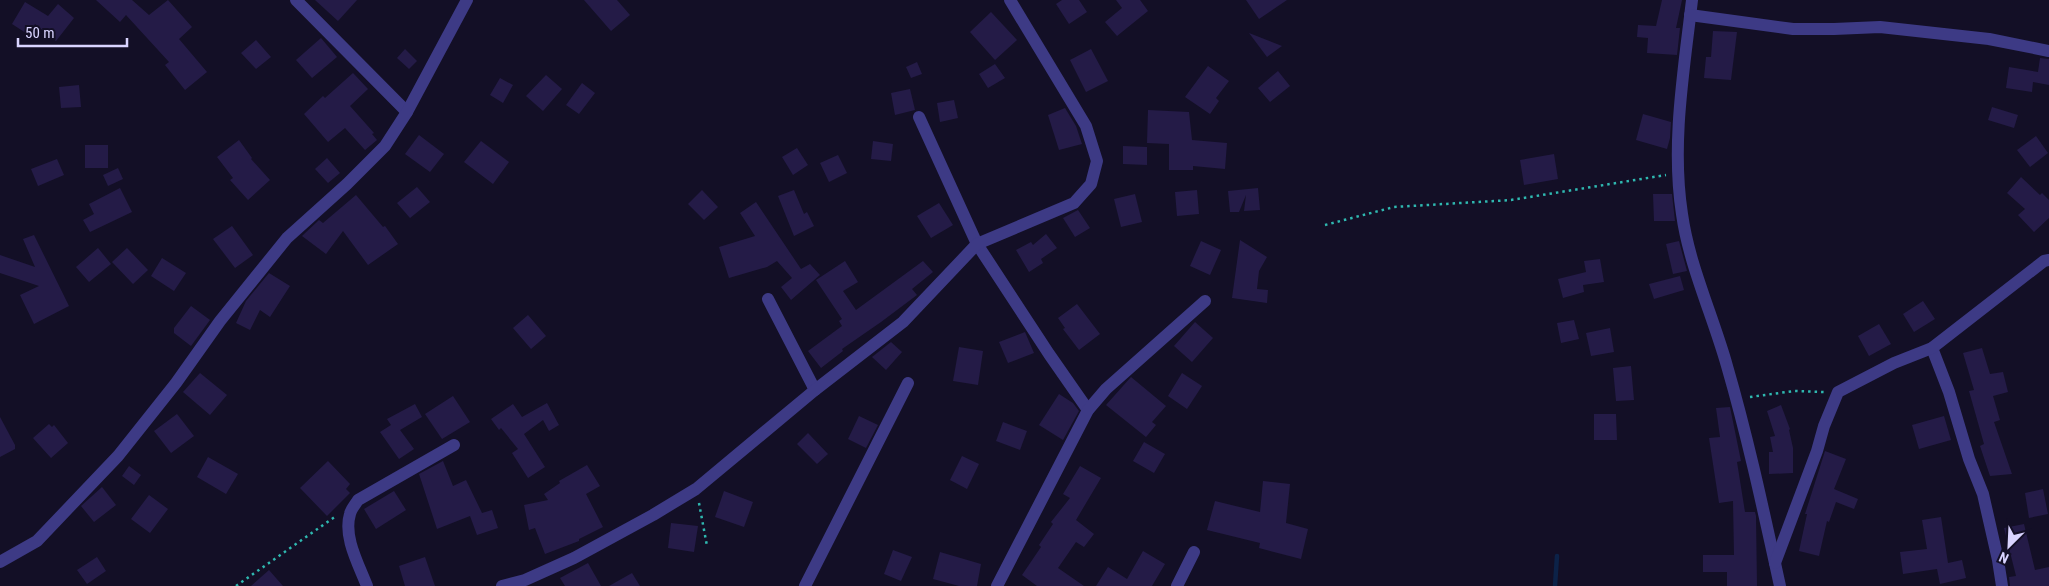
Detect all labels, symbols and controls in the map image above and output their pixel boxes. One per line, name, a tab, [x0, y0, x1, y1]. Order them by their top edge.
scale bar	[18, 15, 126, 47]
text: 50 m	[25, 24, 55, 42]
north arrow	[1984, 521, 2034, 571]
text: N	[1997, 549, 2011, 567]

